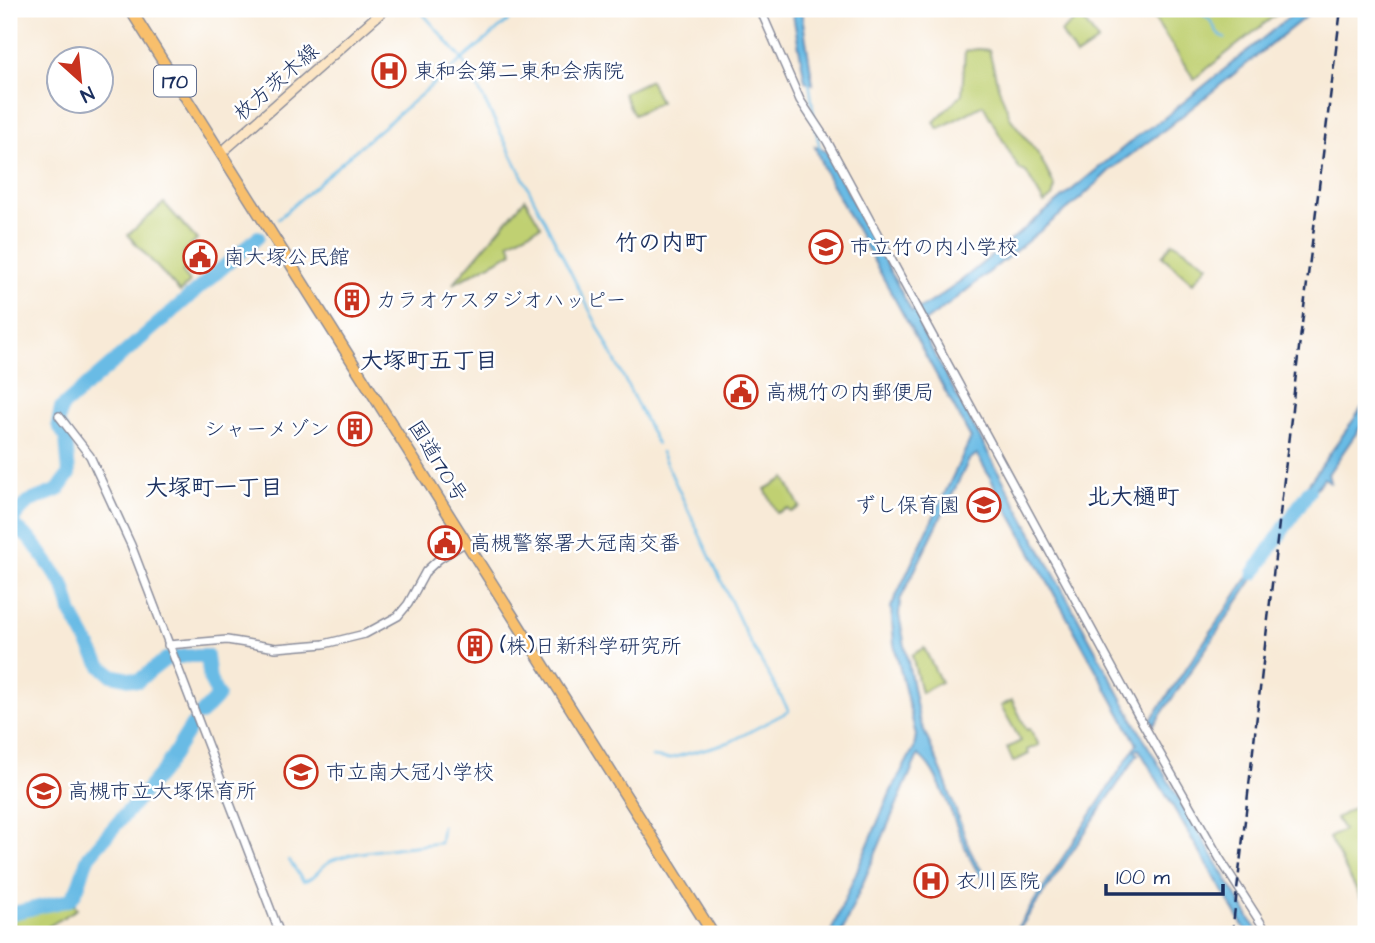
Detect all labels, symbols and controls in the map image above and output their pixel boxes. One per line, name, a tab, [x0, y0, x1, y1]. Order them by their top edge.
street label: 枚方茨木線	[227, 37, 325, 128]
north arrow	[46, 46, 116, 116]
hospital icon: 東和会第二東和会病院	[370, 52, 408, 90]
place label: 東和会第二東和会病院	[414, 57, 624, 86]
road number: 170	[154, 66, 196, 96]
text: N	[76, 79, 98, 109]
district label: 竹の内町	[615, 227, 707, 259]
school or university icon: 市立竹の内小学校	[807, 228, 845, 266]
place label: 市立竹の内小学校	[850, 233, 1018, 262]
public building icon: 南大塚公民館	[181, 238, 219, 276]
place label: 南大塚公民館	[224, 243, 350, 272]
building icon: カラオケスタジオハッピー	[333, 281, 371, 319]
place label: カラオケスタジオハッピー	[376, 286, 627, 315]
district label: 大塚町五丁目	[360, 345, 498, 377]
public building icon: 高槻竹の内郵便局	[722, 373, 760, 411]
place label: 高槻竹の内郵便局	[766, 378, 934, 407]
building icon: シャーメゾン	[336, 410, 374, 448]
place label: シャーメゾン	[204, 415, 330, 444]
street label: 国道170号	[401, 415, 474, 508]
district label: 大塚町一丁目	[145, 472, 283, 504]
district label: 北大樋町	[1087, 481, 1179, 513]
school or university icon: ずし保育園	[965, 486, 1003, 524]
place label: ずし保育園	[855, 491, 960, 520]
public building icon: 高槻警察署大冠南交番	[426, 524, 464, 562]
place label: 高槻警察署大冠南交番	[470, 529, 680, 558]
building icon: (株)日新科学研究所	[456, 627, 494, 665]
place label: (株)日新科学研究所	[500, 632, 682, 661]
school or university icon: 市立南大冠小学校	[282, 753, 320, 791]
place label: 市立南大冠小学校	[326, 758, 494, 787]
school or university icon: 高槻市立大塚保育所	[25, 772, 63, 810]
place label: 高槻市立大塚保育所	[68, 777, 257, 806]
scale bar	[1106, 852, 1223, 896]
hospital icon: 衣川医院	[912, 862, 950, 900]
text: 100 m	[1116, 863, 1171, 892]
place label: 衣川医院	[956, 867, 1040, 896]

